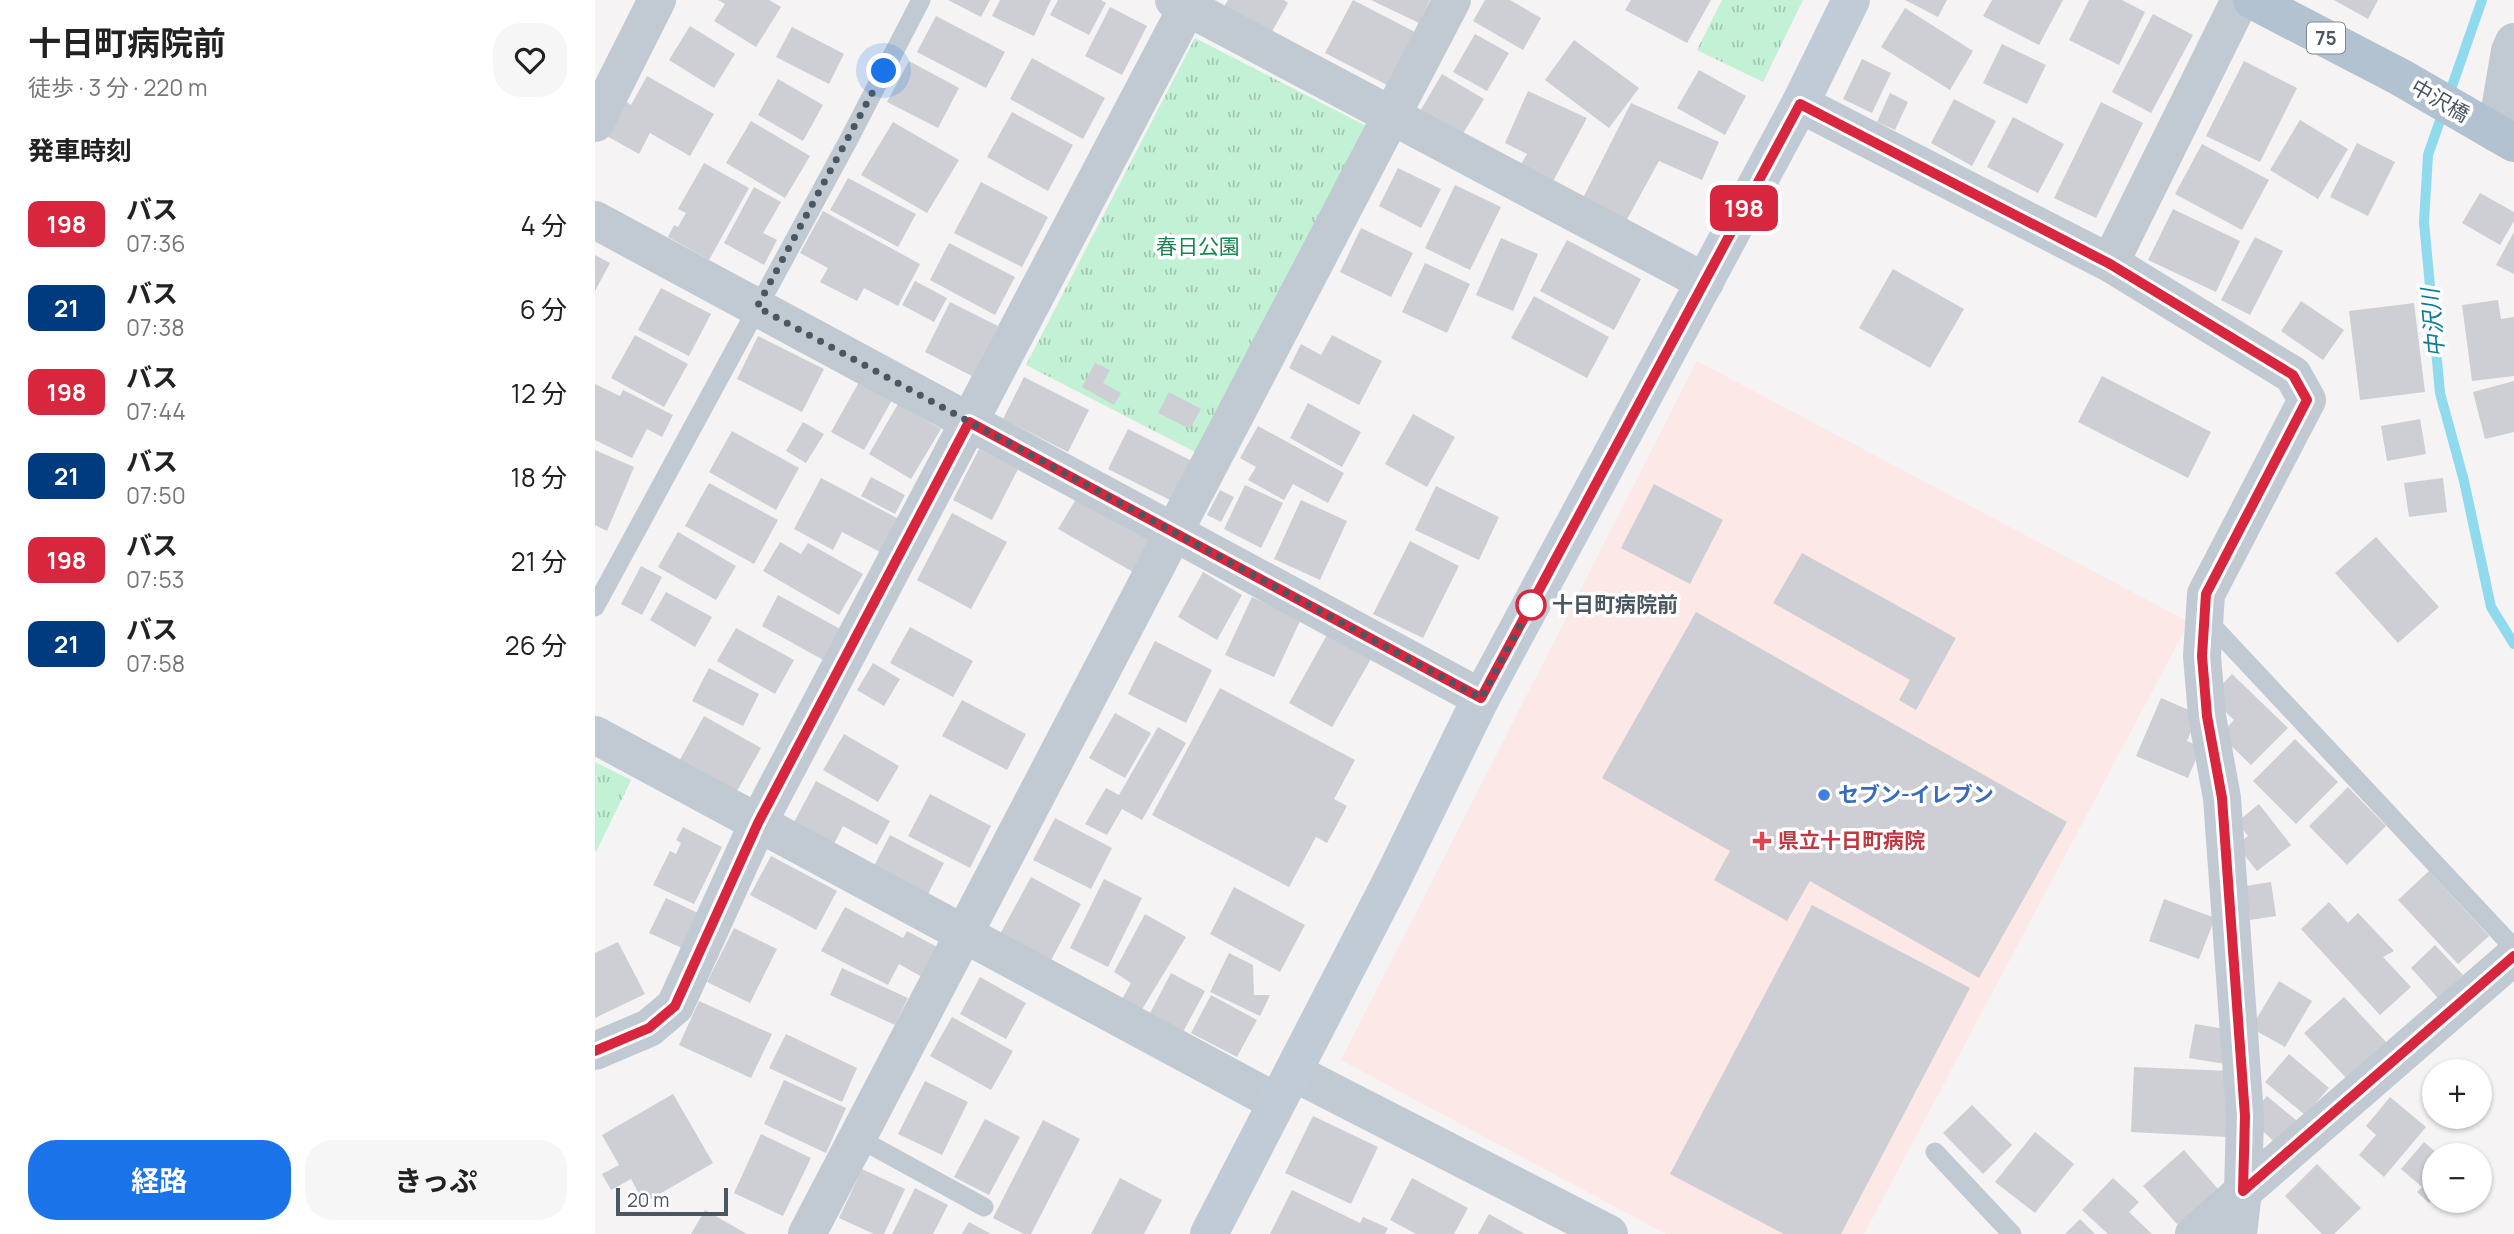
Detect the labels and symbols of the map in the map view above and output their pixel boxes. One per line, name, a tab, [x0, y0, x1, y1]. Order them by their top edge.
road number: 75	[2307, 22, 2345, 54]
your location	[866, 53, 901, 88]
street label: 中沢橋	[2406, 72, 2475, 128]
line badge: 198	[1704, 185, 1784, 231]
park label: 春日公園	[1156, 232, 1240, 260]
water label: 中沢川	[2413, 284, 2451, 359]
marker: 十日町病院前	[1516, 590, 1546, 620]
place label: 十日町病院前	[1552, 590, 1678, 618]
place label: セブン-イレブン	[1838, 780, 1994, 808]
marker: セブン-イレブン	[1816, 787, 1832, 803]
place label: 県立十日町病院	[1778, 826, 1925, 854]
marker: 県立十日町病院	[1752, 831, 1772, 851]
scale bar	[616, 1185, 728, 1217]

